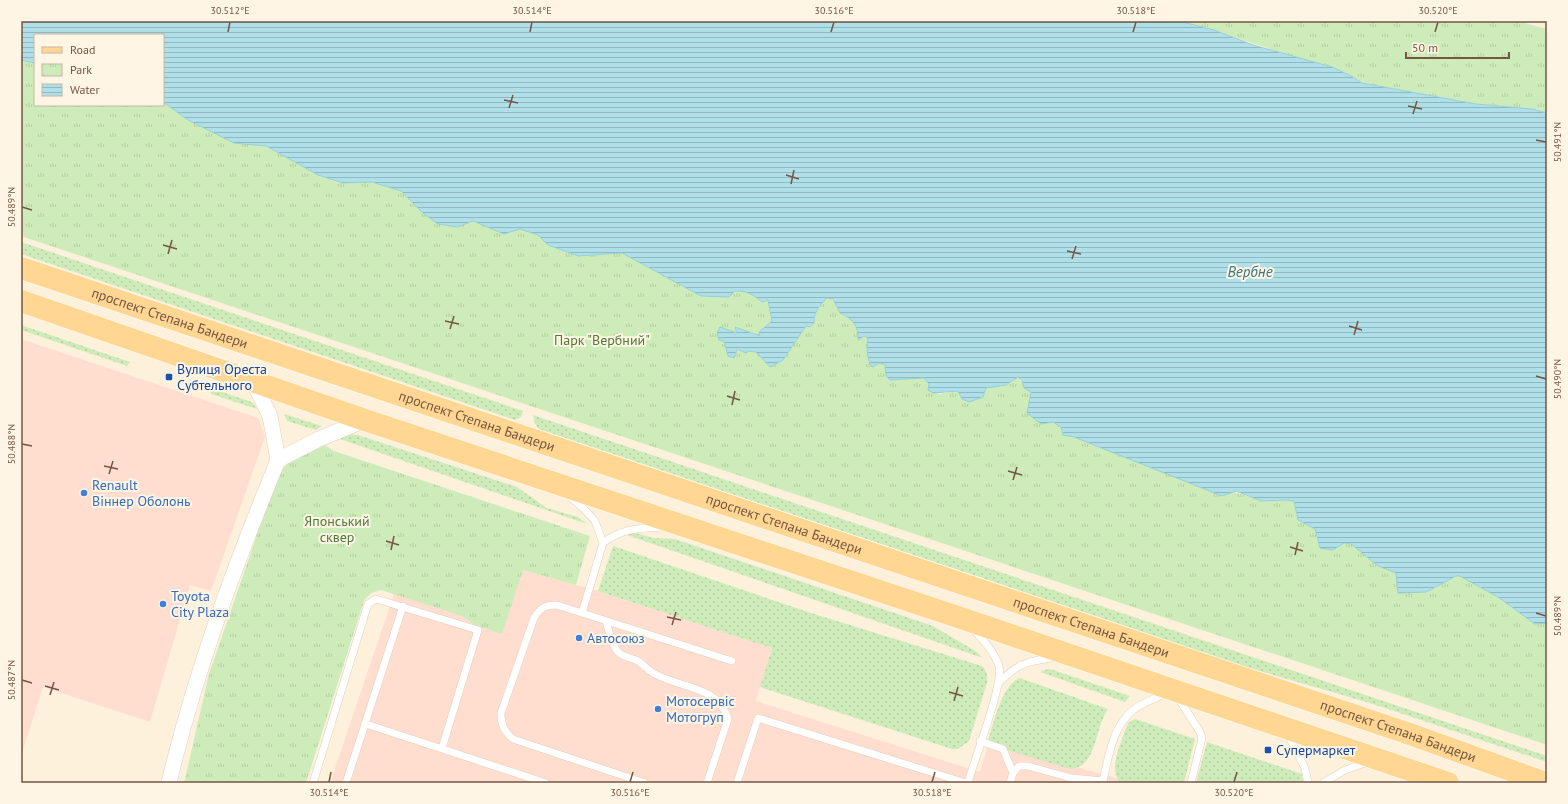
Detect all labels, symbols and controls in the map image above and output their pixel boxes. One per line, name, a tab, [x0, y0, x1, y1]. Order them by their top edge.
text: 30.512°E	[211, 4, 250, 17]
text: 30.514°E	[513, 4, 552, 17]
text: 30.516°E	[815, 4, 854, 17]
text: 30.518°E	[1117, 4, 1156, 17]
text: 30.520°E	[1419, 4, 1458, 17]
legend	[34, 34, 164, 106]
scale bar	[1406, 34, 1509, 60]
text: 50 m	[1412, 40, 1438, 55]
text: Road	[70, 42, 95, 57]
text: Park	[70, 62, 92, 77]
text: Water	[70, 82, 100, 97]
text: 50.491°N	[1551, 122, 1564, 162]
text: 50.489°N	[5, 187, 18, 227]
water label: Вербне	[1227, 262, 1273, 281]
street label: проспект Степана Бандери	[89, 283, 250, 352]
park label: Парк "Вербний"	[554, 331, 650, 349]
text: 50.490°N	[1551, 359, 1564, 399]
place label: Вулиця Ореста Субтельного	[177, 360, 267, 394]
marker: Вулиця Ореста Субтельного	[164, 372, 174, 382]
street label: проспект Степана Бандери	[397, 386, 557, 456]
text: 50.488°N	[5, 424, 18, 464]
place label: Renault Віннер Оболонь	[92, 476, 191, 510]
marker: Renault Віннер Оболонь	[79, 488, 89, 498]
street label: проспект Степана Бандери	[704, 489, 865, 559]
park label: Японський сквер	[304, 512, 370, 546]
place label: Toyota City Plaza	[171, 587, 229, 621]
street label: проспект Степана Бандери	[1011, 593, 1172, 662]
text: 50.489°N	[1551, 596, 1564, 636]
marker: Toyota City Plaza	[158, 599, 168, 609]
place label: Автосоюз	[587, 629, 645, 647]
marker: Автосоюз	[574, 633, 584, 643]
text: 50.487°N	[5, 660, 18, 700]
place label: Мотосервіс Мотогруп	[666, 692, 735, 726]
street label: проспект Степана Бандери	[1318, 696, 1479, 766]
marker: Мотосервіс Мотогруп	[653, 704, 663, 714]
place label: Супермаркет	[1276, 741, 1356, 759]
marker: Супермаркет	[1263, 745, 1273, 755]
text: 30.514°E	[310, 786, 349, 799]
text: 30.516°E	[611, 786, 650, 799]
text: 30.518°E	[913, 786, 952, 799]
text: 30.520°E	[1215, 786, 1254, 799]

